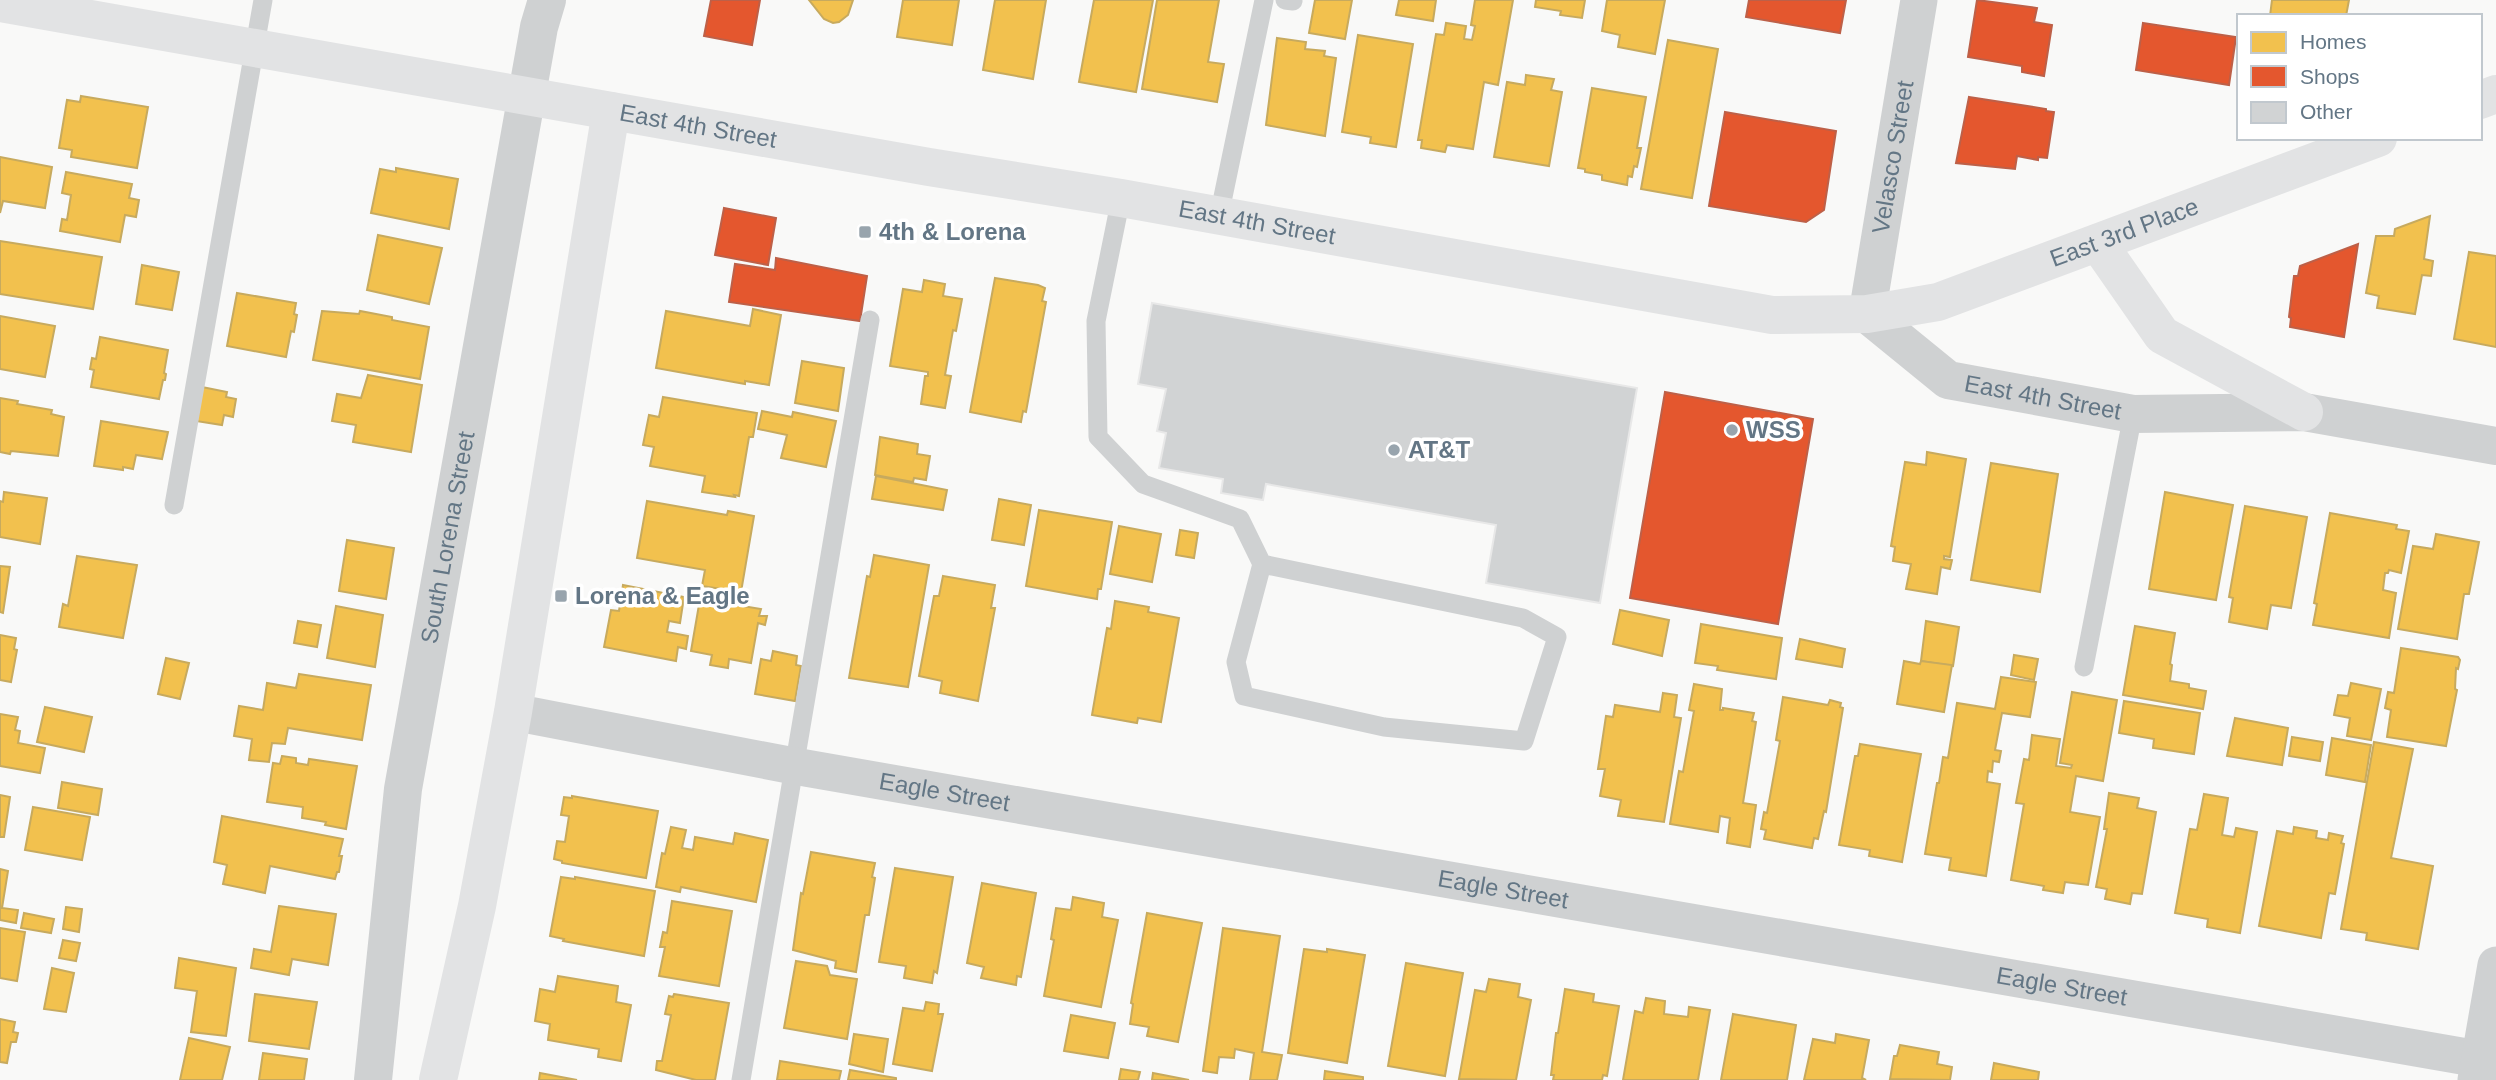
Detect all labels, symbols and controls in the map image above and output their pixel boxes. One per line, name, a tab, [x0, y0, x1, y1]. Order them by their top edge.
legend	[2237, 14, 2482, 140]
text: Homes	[2300, 30, 2367, 53]
text: Shops	[2300, 65, 2360, 88]
street label: Velasco Street	[1867, 78, 1919, 236]
street label: East 4th Street	[618, 99, 779, 153]
text: Other	[2300, 100, 2353, 123]
street label: East 3rd Place	[2046, 192, 2202, 272]
street label: East 4th Street	[1176, 195, 1338, 249]
place label: 4th & Lorena	[879, 218, 1026, 245]
marker: 4th & Lorena	[857, 224, 873, 240]
street label: East 4th Street	[1962, 369, 2124, 425]
place label: WSS	[1746, 416, 1801, 443]
marker: WSS	[1724, 422, 1740, 438]
street label: South Lorena Street	[415, 429, 480, 646]
place label: AT&T	[1408, 436, 1471, 463]
marker: AT&T	[1386, 442, 1402, 458]
place label: Lorena & Eagle	[575, 582, 750, 609]
marker: Lorena & Eagle	[553, 588, 569, 604]
street label: Eagle Street	[877, 767, 1012, 816]
street label: Eagle Street	[1436, 864, 1571, 914]
street label: Eagle Street	[1994, 961, 2130, 1011]

